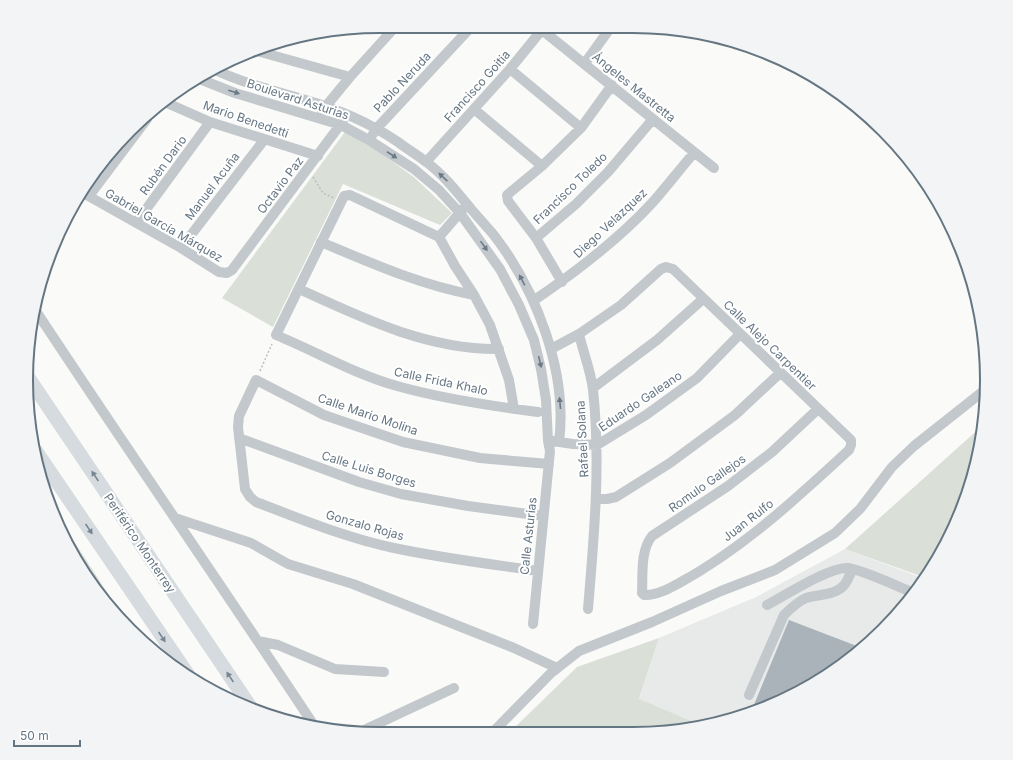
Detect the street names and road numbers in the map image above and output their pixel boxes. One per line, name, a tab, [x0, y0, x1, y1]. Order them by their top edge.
street label: Francisco Goitia	[441, 47, 513, 125]
street label: Pablo Neruda	[370, 49, 434, 115]
street label: Ángeles Mastretta	[589, 49, 679, 125]
street label: Boulevard Asturias	[245, 75, 351, 123]
street label: Mario Benedetti	[201, 97, 291, 141]
street label: Rubén Dario	[136, 132, 190, 198]
street label: Manuel Acuña	[182, 149, 242, 223]
street label: Francisco Toledo	[530, 149, 610, 227]
street label: Octavio Paz	[254, 153, 306, 217]
street label: Gabriel García Márquez	[102, 185, 226, 265]
street label: Diego Velazquez	[570, 185, 650, 261]
street label: Calle Alejo Carpentier	[720, 297, 820, 394]
street label: Calle Frida Khalo	[393, 364, 489, 398]
street label: Eduardo Galeano	[595, 368, 685, 434]
street label: Calle Mario Molina	[316, 390, 420, 438]
street label: Rafael Solana	[572, 400, 592, 478]
street label: Calle Luis Borges	[320, 447, 418, 491]
street label: Romulo Gallejos	[666, 451, 748, 515]
street label: Periférico Monterrey	[101, 490, 179, 596]
street label: Calle Asturias	[516, 496, 540, 576]
street label: Juan Rulfo	[720, 496, 776, 544]
street label: Gonzalo Rojas	[324, 507, 406, 543]

